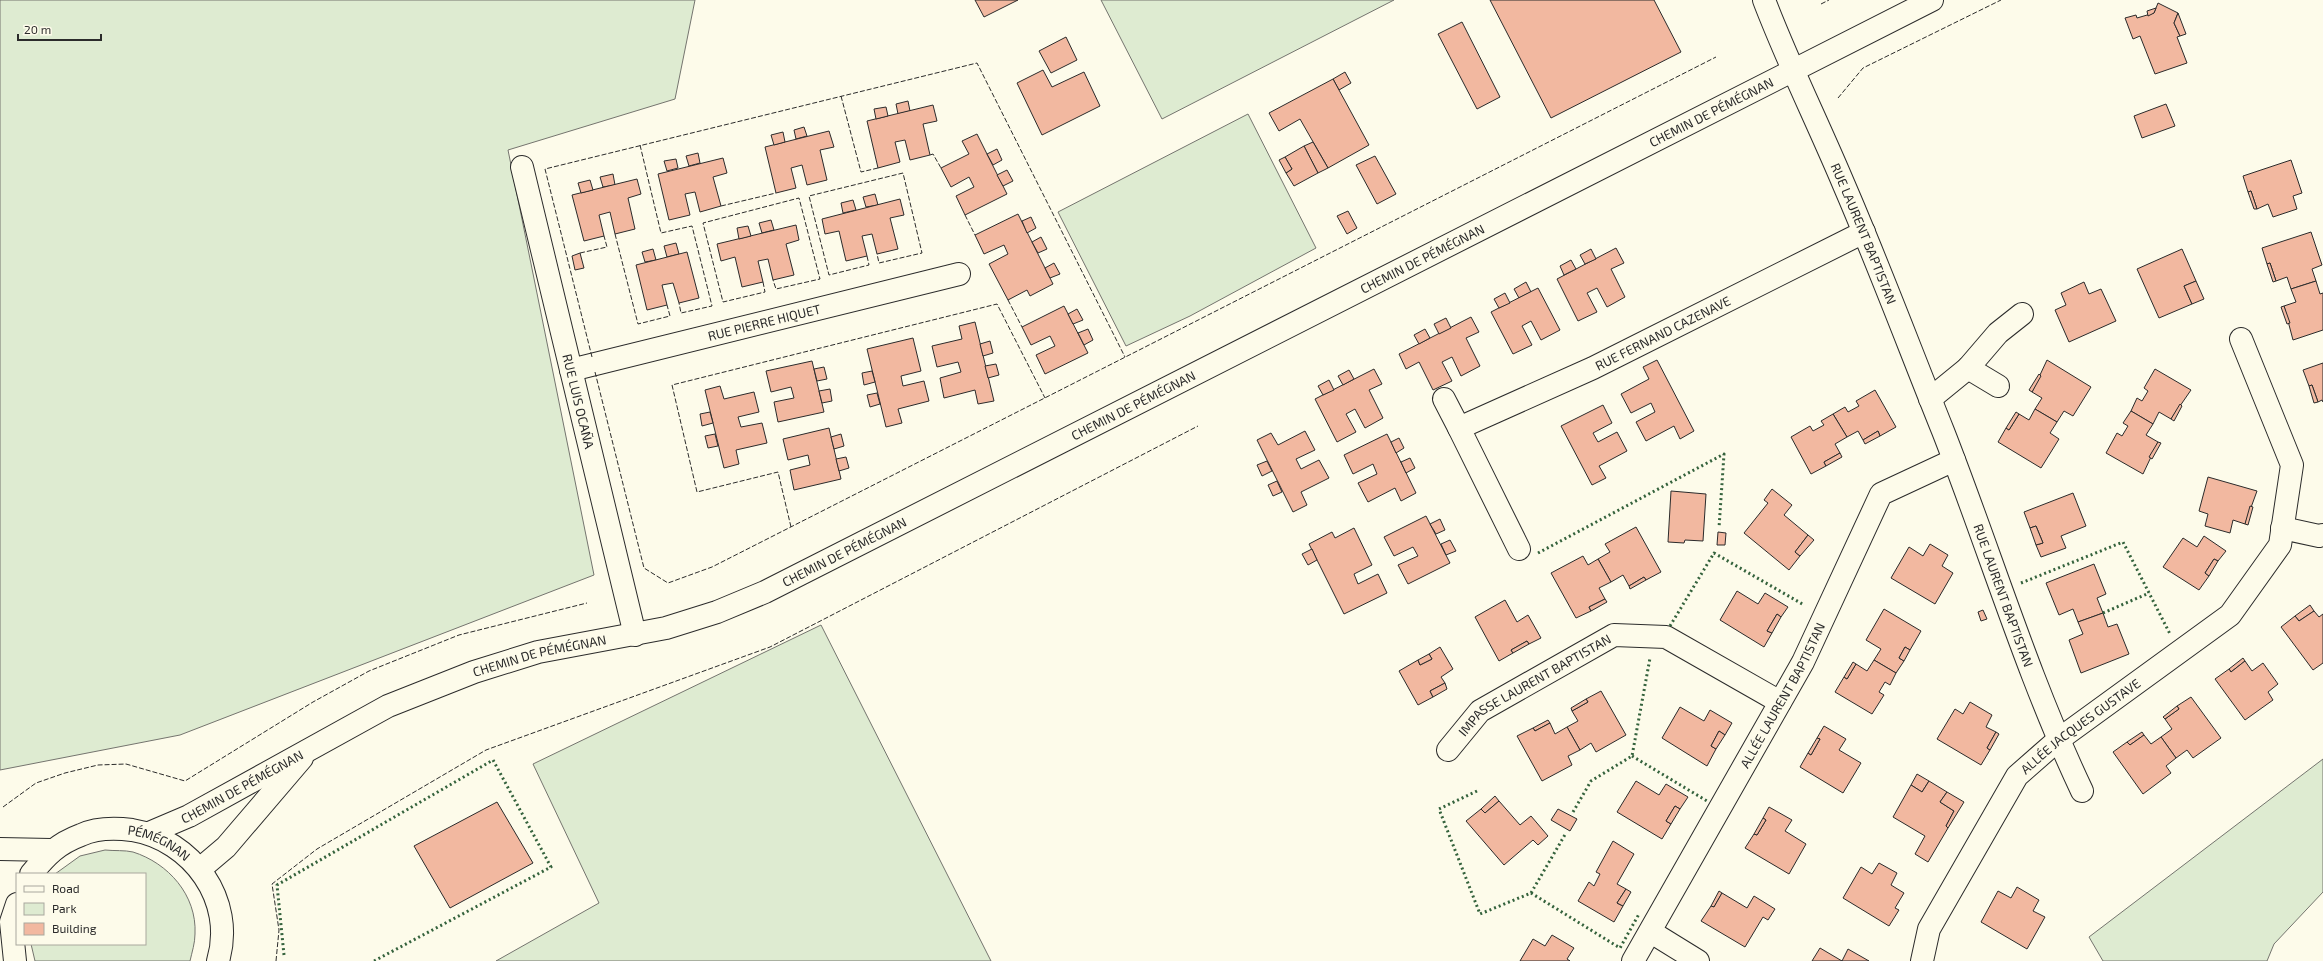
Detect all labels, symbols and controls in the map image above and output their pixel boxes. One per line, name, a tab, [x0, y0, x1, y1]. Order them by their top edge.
scale bar	[18, 16, 101, 42]
text: 20 m	[24, 22, 51, 36]
street label: CHEMIN DE PÉMÉGNAN	[1646, 74, 1776, 150]
street label: RUE LAURENT BAPTISTAN	[1828, 161, 1900, 306]
street label: CHEMIN DE PÉMÉGNAN	[1357, 220, 1487, 297]
street label: RUE FERNAND CAZENAVE	[1592, 292, 1733, 374]
street label: RUE PIERRE HIQUET	[706, 300, 823, 344]
street label: RUE LUIS OCAÑA	[559, 352, 598, 450]
street label: CHEMIN DE PÉMÉGNAN	[1068, 367, 1198, 443]
street label: CHEMIN DE PÉMÉGNAN	[779, 514, 909, 590]
street label: RUE LAURENT BAPTISTAN	[1970, 522, 2037, 669]
street label: ALLÉE LAURENT BAPTISTAN	[1736, 620, 1828, 771]
street label: IMPASSE LAURENT BAPTISTAN	[1455, 630, 1614, 739]
street label: CHEMIN DE PÉMÉGNAN	[471, 631, 608, 680]
street label: ALLÉE JACQUES GUSTAVE	[2017, 675, 2143, 777]
street label: CHEMIN DE PÉMÉGNAN	[178, 747, 306, 827]
street label: PÉMÉGNAN	[127, 822, 194, 864]
legend	[16, 873, 146, 945]
text: Road	[52, 881, 80, 895]
text: Park	[52, 901, 77, 915]
text: Building	[52, 921, 97, 935]

